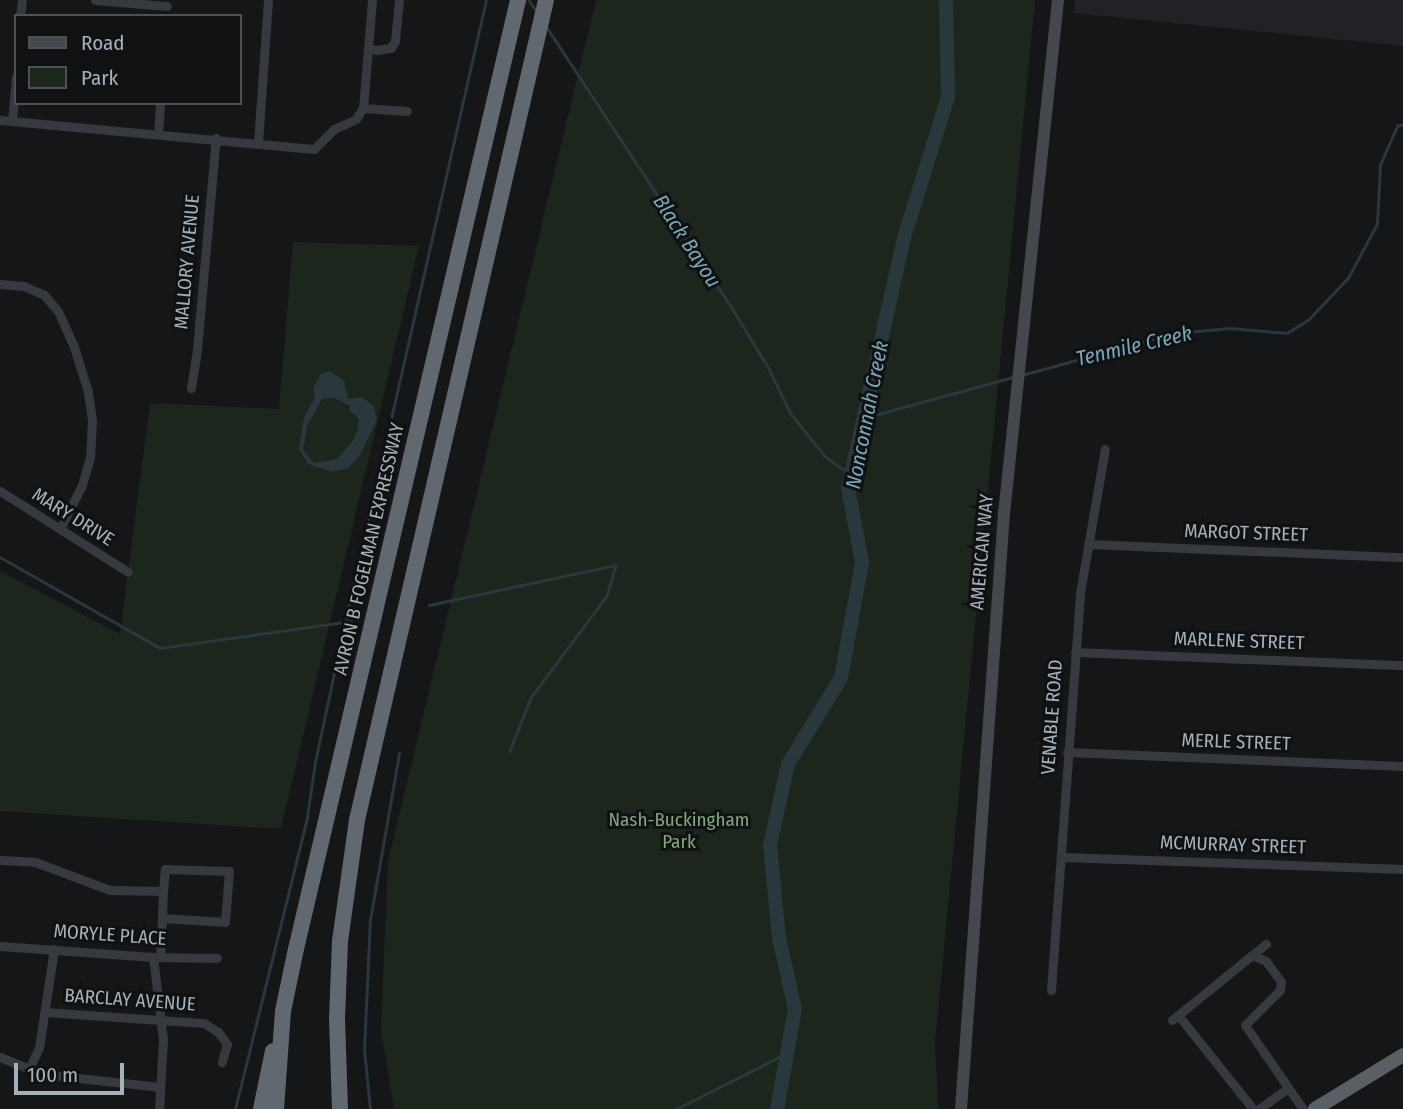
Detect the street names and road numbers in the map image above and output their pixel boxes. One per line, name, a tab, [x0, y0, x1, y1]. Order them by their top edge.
street label: MALLORY AVENUE	[170, 194, 204, 330]
street label: AVRON B FOGELMAN EXPRESSWAY	[329, 421, 409, 677]
street label: MARY DRIVE	[28, 483, 118, 551]
street label: AMERICAN WAY	[966, 493, 998, 611]
street label: MARGOT STREET	[1184, 519, 1308, 547]
street label: MARLENE STREET	[1173, 627, 1305, 655]
street label: VENABLE ROAD	[1037, 659, 1067, 775]
street label: MERLE STREET	[1181, 729, 1291, 755]
street label: MCMURRAY STREET	[1160, 831, 1306, 859]
street label: MORYLE PLACE	[53, 920, 167, 950]
street label: BARCLAY AVENUE	[64, 984, 196, 1016]

